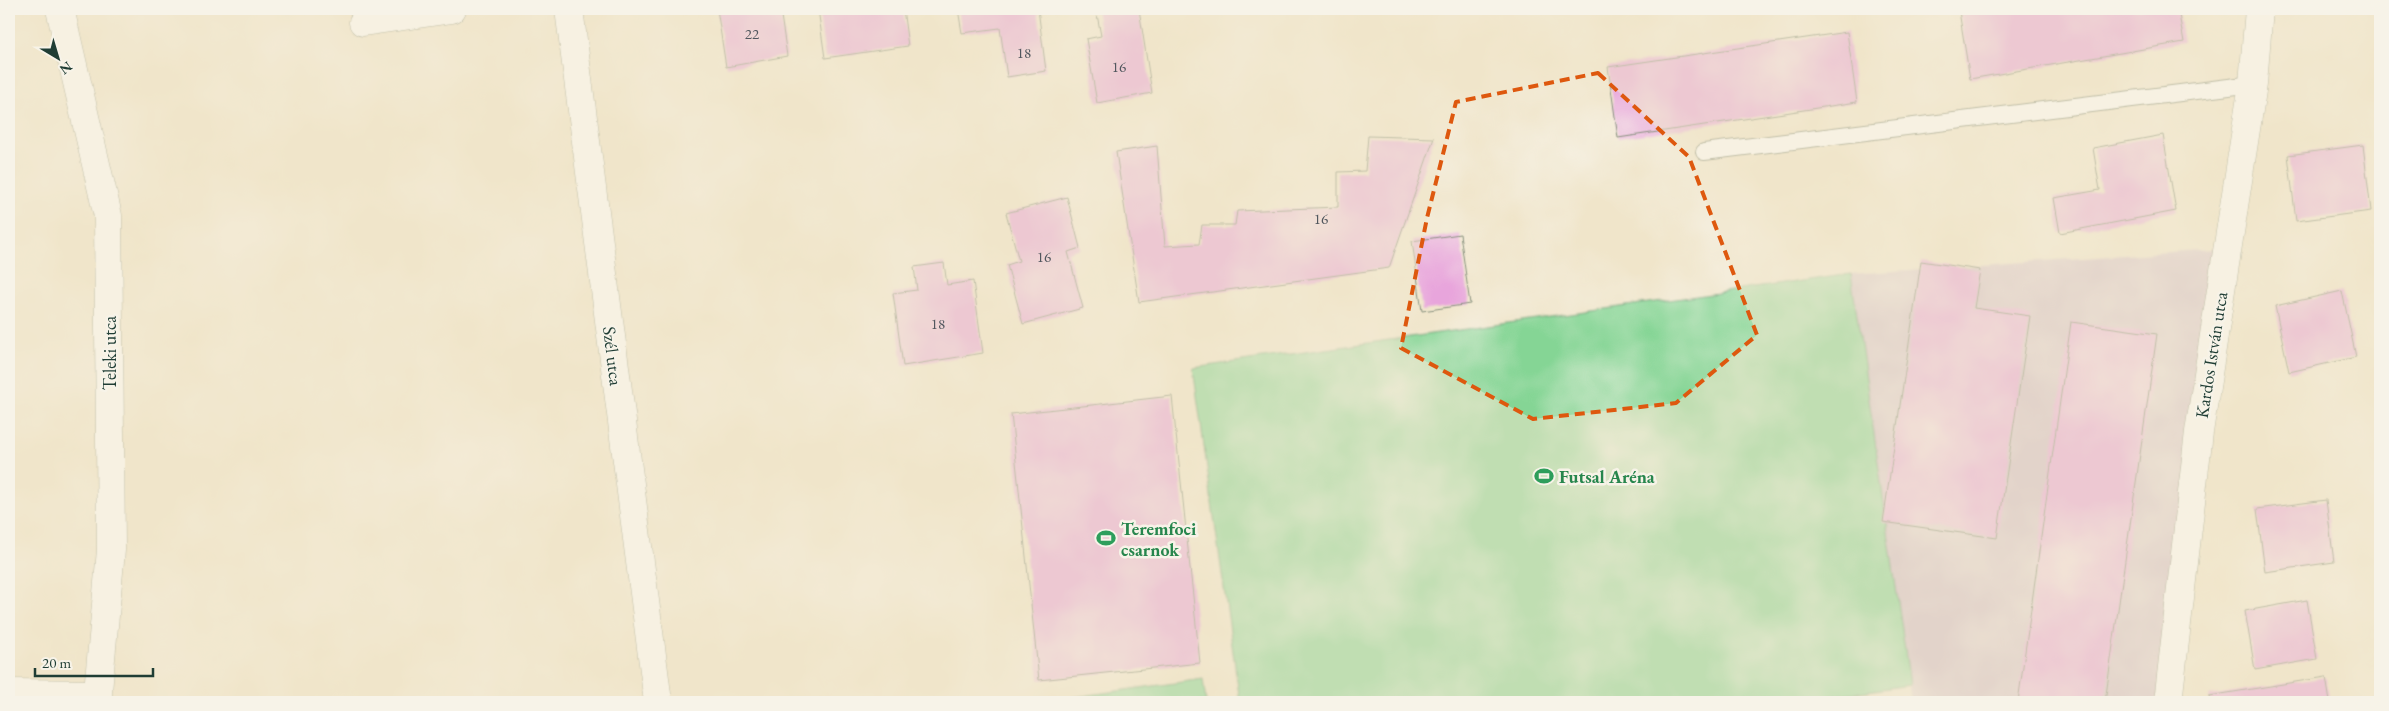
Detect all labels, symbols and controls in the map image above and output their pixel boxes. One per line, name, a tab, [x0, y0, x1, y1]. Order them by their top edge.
house number: 22	[745, 24, 760, 43]
north arrow	[32, 32, 82, 82]
house number: 18	[1017, 43, 1031, 62]
house number: 16	[1112, 57, 1126, 76]
text: N	[55, 58, 76, 79]
house number: 16	[1314, 209, 1328, 228]
house number: 16	[1037, 247, 1051, 266]
street label: Kardos István utca	[2190, 289, 2232, 420]
house number: 18	[931, 314, 945, 333]
street label: Teleki utca	[98, 315, 121, 390]
street label: Szél utca	[598, 325, 628, 388]
sports icon: Futsal Aréna	[1533, 465, 1555, 487]
place label: Futsal Aréna	[1559, 465, 1655, 488]
place label: Teremfoci csarnok	[1121, 517, 1197, 561]
sports icon: Teremfoci csarnok	[1095, 527, 1117, 549]
scale bar	[35, 646, 152, 678]
text: 20 m	[42, 653, 71, 672]

